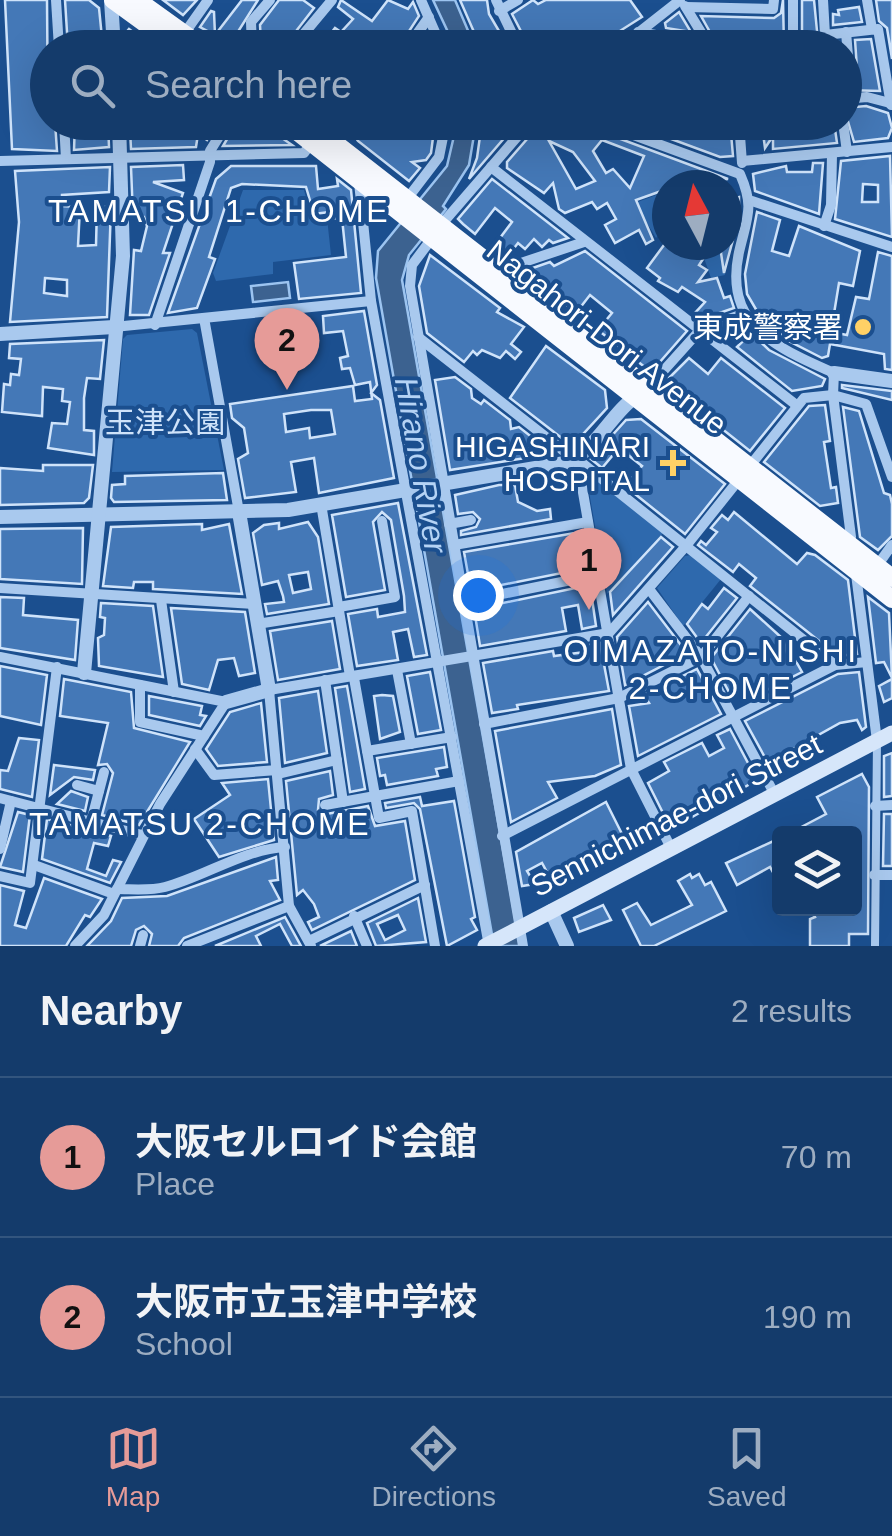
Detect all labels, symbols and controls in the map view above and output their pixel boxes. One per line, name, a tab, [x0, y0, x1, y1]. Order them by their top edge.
search box	[30, 30, 862, 140]
icon: search	[65, 58, 120, 113]
text: Search here	[145, 64, 352, 106]
north arrow	[652, 170, 742, 260]
district label: TAMATSU 1-CHOME	[48, 193, 390, 229]
street label: Nagahori-Dori Avenue	[481, 233, 733, 441]
pin: 2	[254, 308, 320, 390]
place label: 東成警察署	[693, 311, 843, 344]
marker: 東成警察署	[852, 316, 874, 338]
water label: Hirano River	[388, 374, 454, 557]
park label: 玉津公園	[105, 406, 225, 439]
place label: HIGASHINARI HOSPITAL	[455, 430, 650, 497]
marker: HIGASHINARI HOSPITAL	[660, 450, 686, 476]
pin: 1	[556, 528, 622, 610]
your location	[453, 570, 504, 621]
district label: OIMAZATO-NISHI 2-CHOME	[563, 633, 859, 706]
street label: Sennichimae-dori Street	[525, 727, 827, 903]
district label: TAMATSU 2-CHOME	[29, 806, 371, 842]
map controls	[772, 826, 862, 916]
button: layers	[772, 826, 862, 916]
text: Nearby	[40, 987, 182, 1034]
text: 2 results	[731, 993, 852, 1029]
text: 大阪セルロイド会館	[135, 1121, 477, 1163]
text: 1	[64, 1139, 81, 1175]
text: 70 m	[781, 1139, 852, 1175]
text: Place	[135, 1166, 215, 1202]
text: 大阪市立玉津中学校	[135, 1281, 477, 1323]
text: 2	[64, 1299, 81, 1335]
text: 190 m	[763, 1299, 852, 1335]
text: School	[135, 1326, 233, 1362]
tab: Map	[106, 1421, 161, 1513]
tab: Directions	[372, 1421, 496, 1513]
tab: Saved	[707, 1421, 786, 1513]

